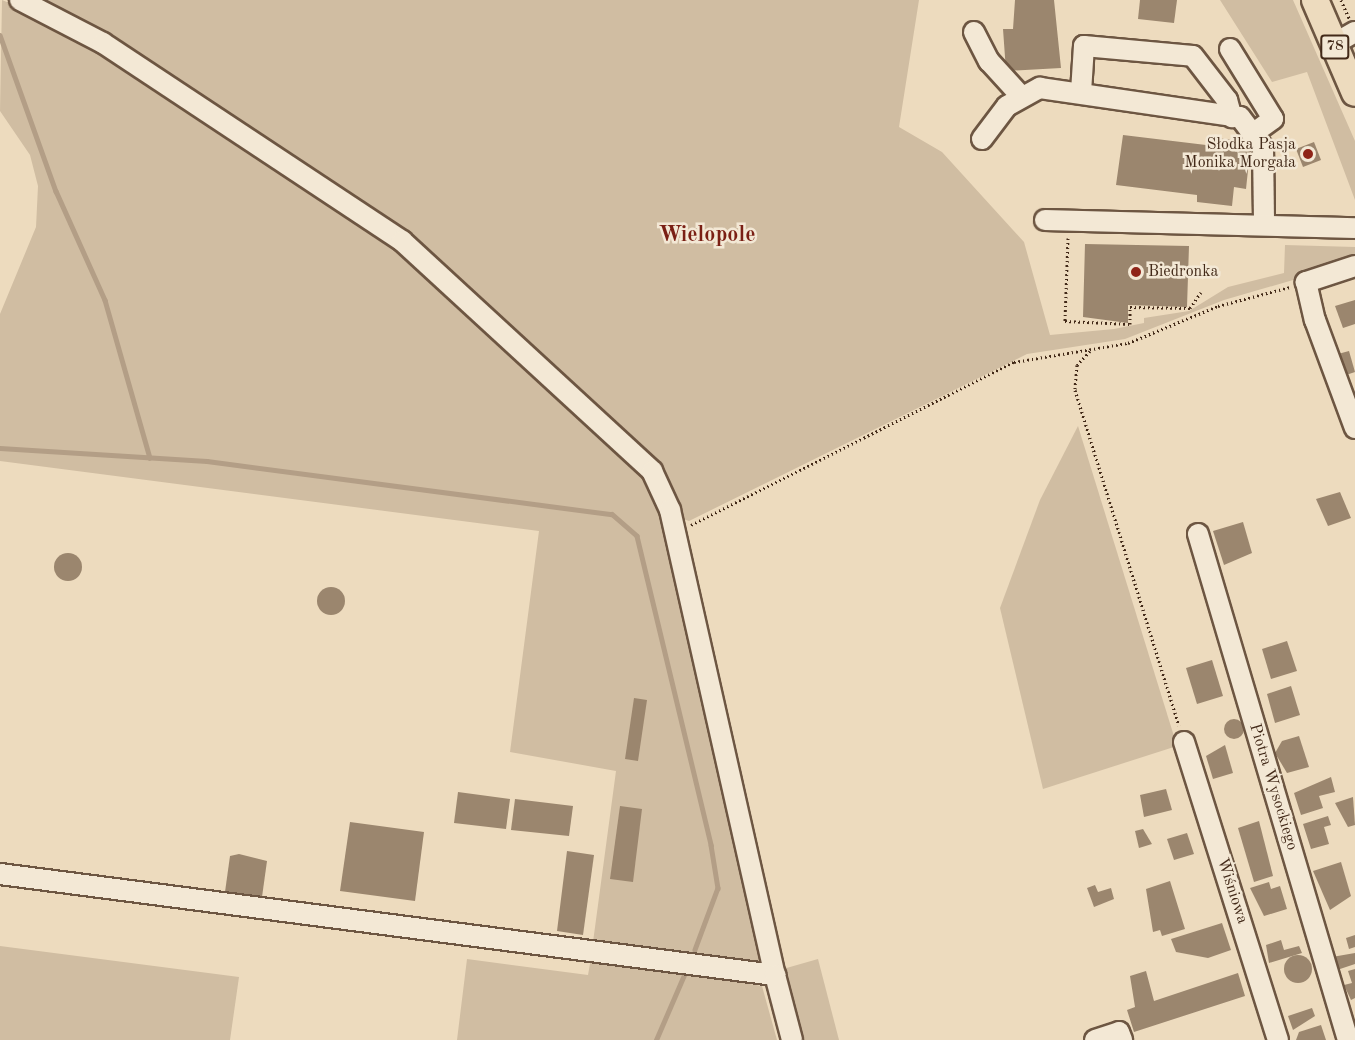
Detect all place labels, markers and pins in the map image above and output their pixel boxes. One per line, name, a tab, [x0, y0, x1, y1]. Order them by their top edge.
place label: Słodka Pasja Monika Morgała	[1184, 135, 1296, 173]
marker: Słodka Pasja Monika Morgała	[1301, 147, 1315, 161]
place label: Biedronka	[1148, 262, 1218, 282]
marker: Biedronka	[1129, 265, 1143, 279]

